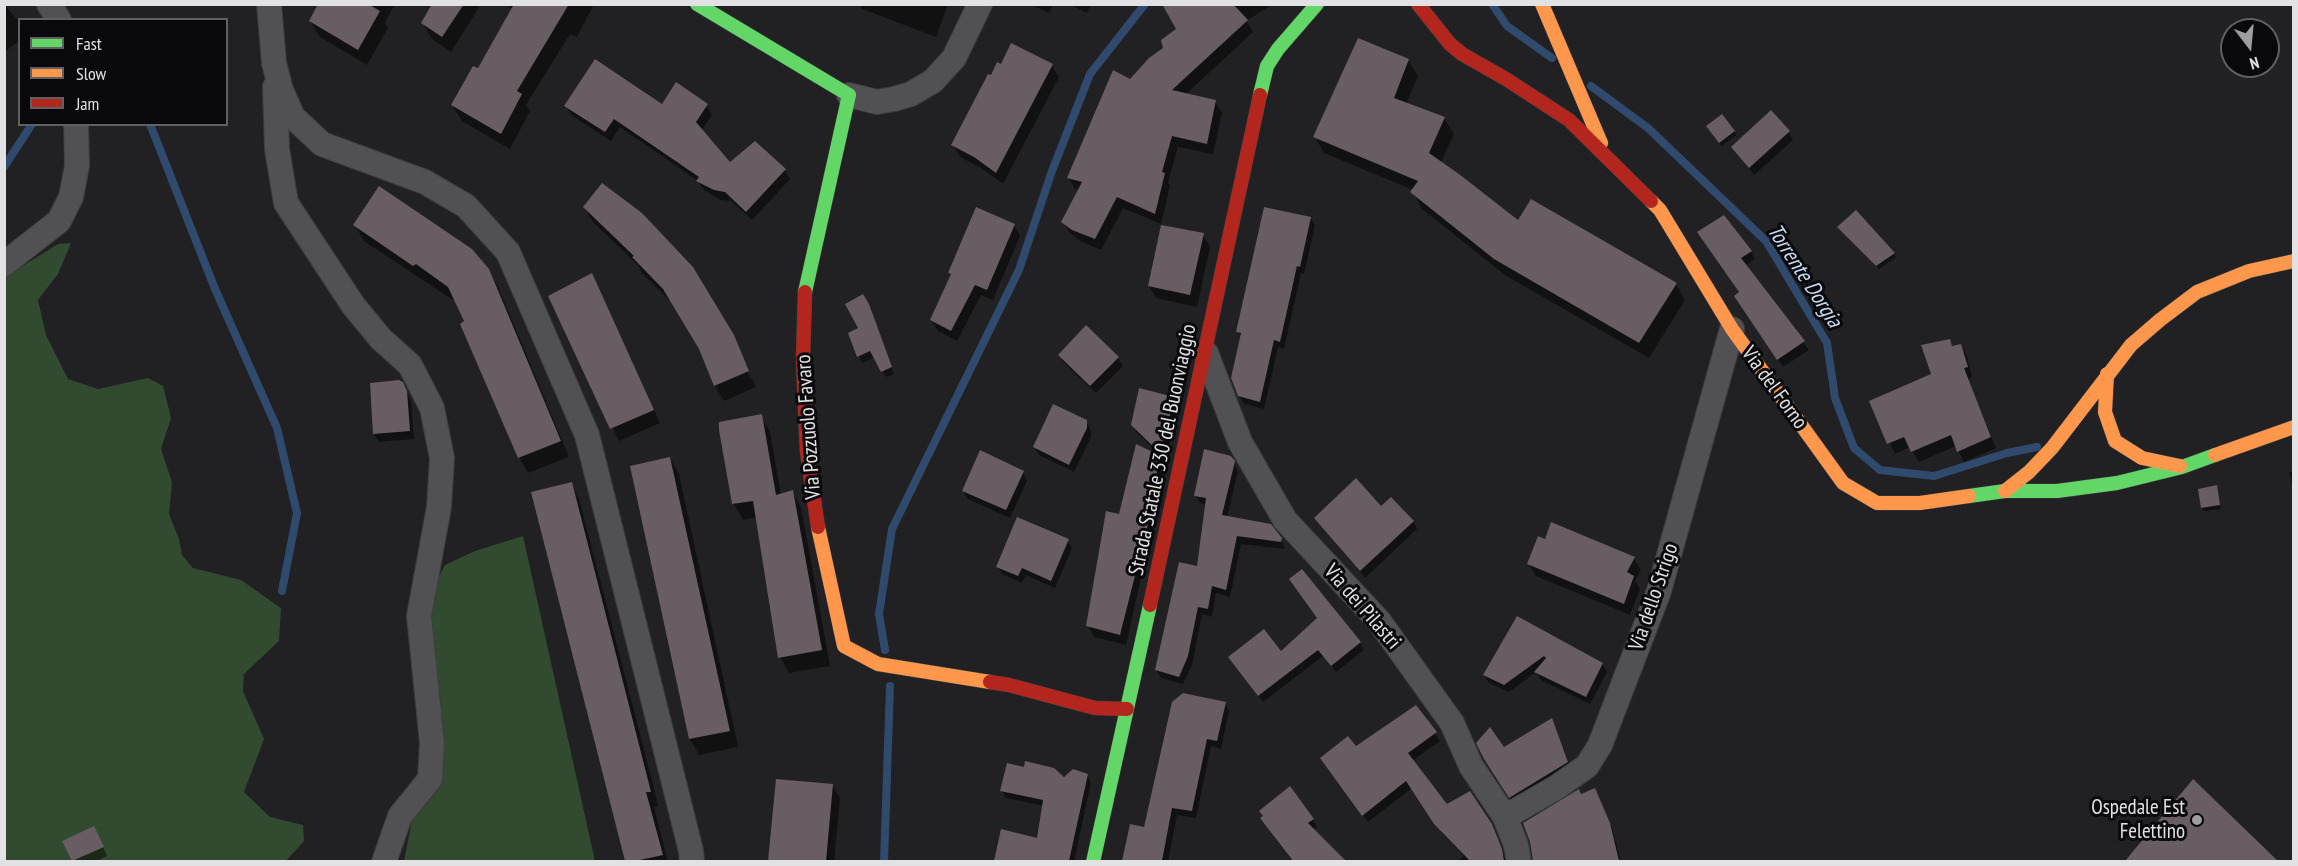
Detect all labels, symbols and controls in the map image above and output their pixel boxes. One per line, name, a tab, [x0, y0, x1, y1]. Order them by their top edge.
legend	[18, 18, 228, 126]
north arrow	[2220, 18, 2280, 78]
text: Fast	[76, 32, 102, 55]
text: N	[2248, 53, 2261, 74]
text: Slow	[76, 62, 106, 85]
text: Jam	[76, 92, 99, 115]
water label: Torrente Dorgia	[1761, 219, 1847, 333]
street label: Strada Statale 330 del Buonviaggio	[1124, 322, 1202, 578]
street label: Via del Forno	[1736, 342, 1812, 434]
street label: Via Pozzuolo Favaro	[791, 354, 827, 500]
street label: Via dello Strigo	[1624, 540, 1684, 654]
street label: Via dei Pilastri	[1318, 559, 1406, 655]
place label: Ospedale Est Felettino	[2091, 795, 2185, 845]
marker: Ospedale Est Felettino	[2190, 813, 2204, 827]

